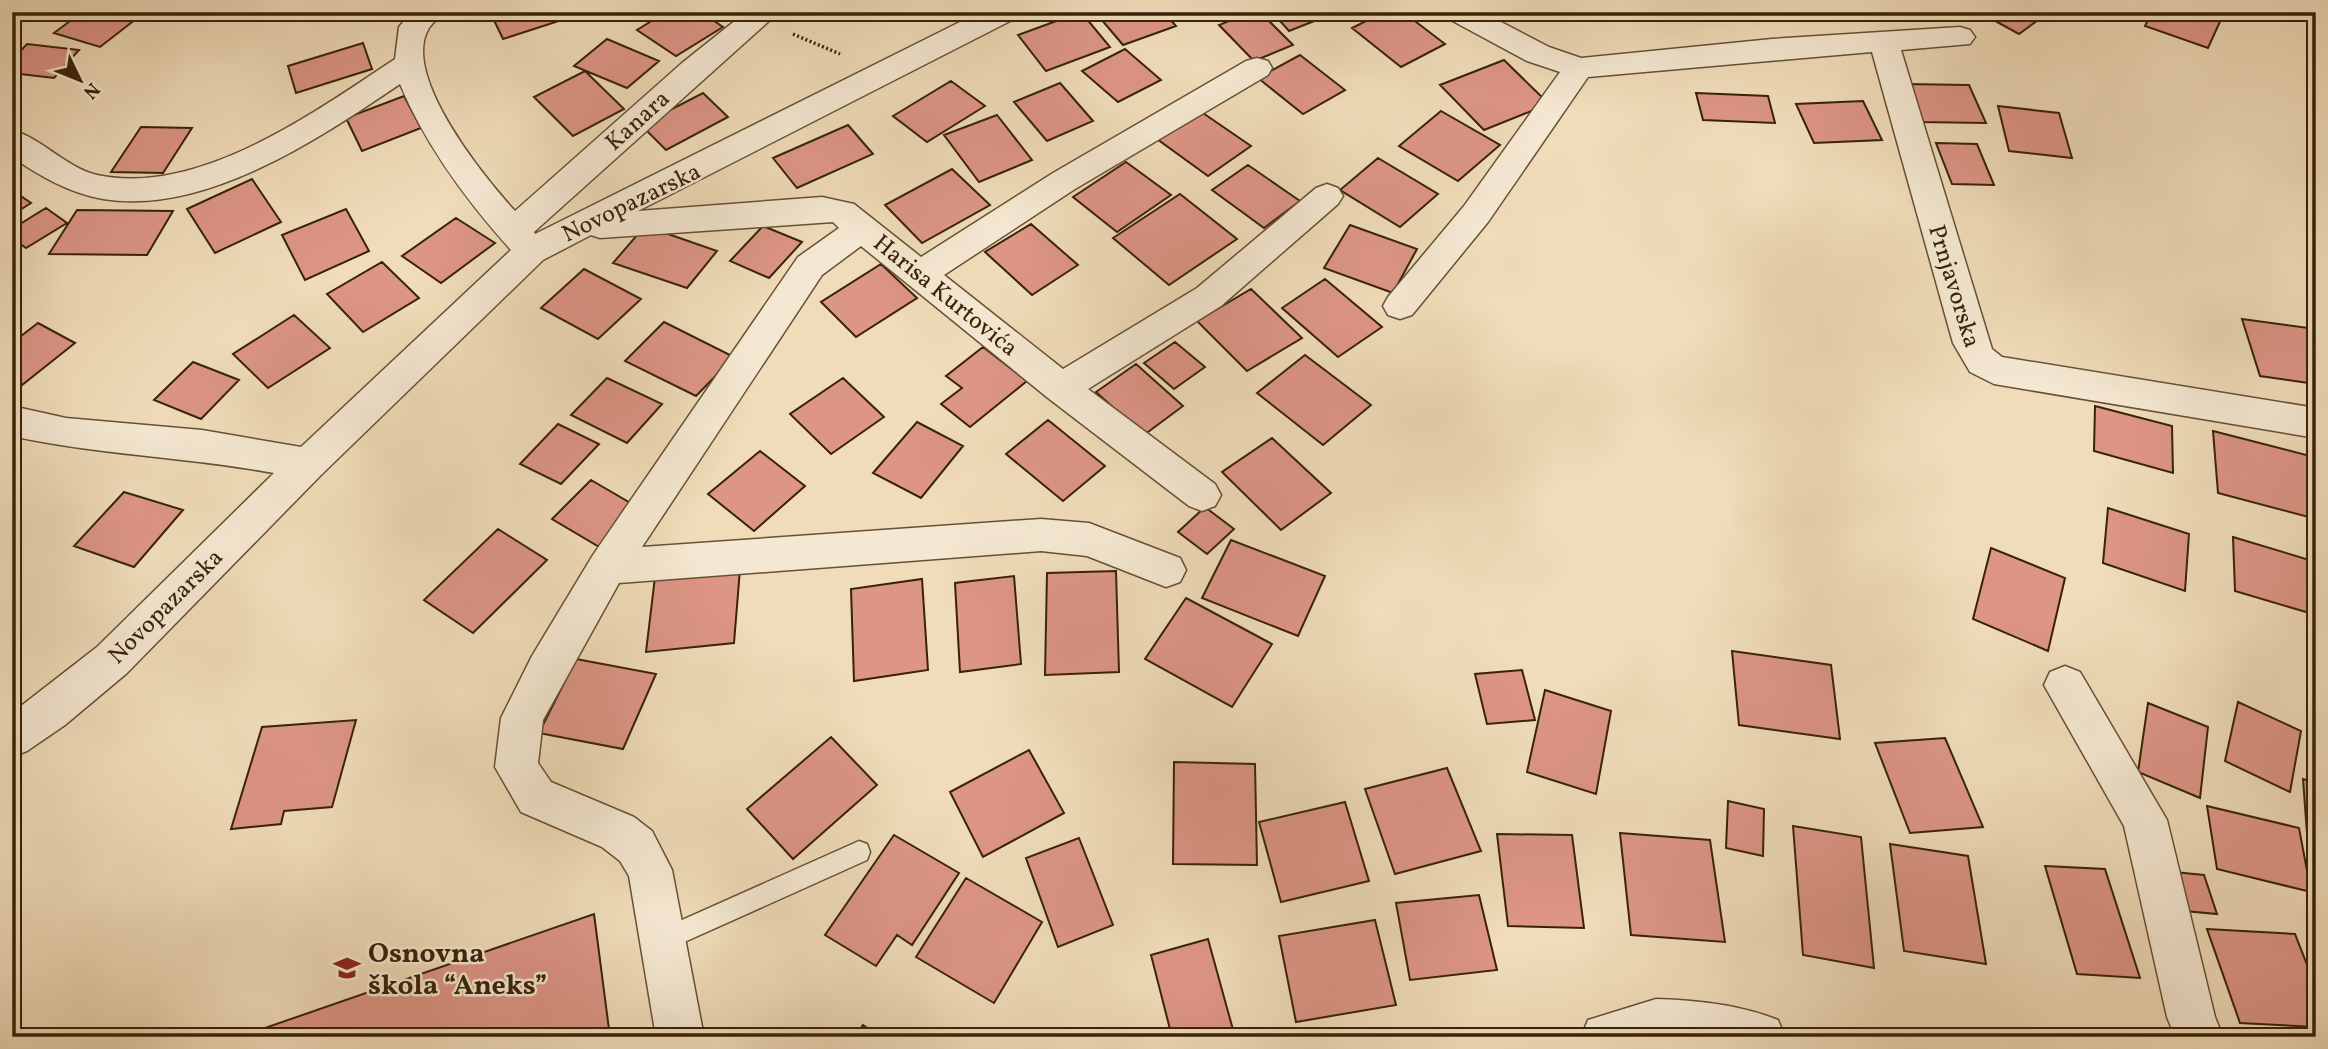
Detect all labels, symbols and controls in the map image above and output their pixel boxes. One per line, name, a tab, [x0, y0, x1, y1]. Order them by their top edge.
north arrow	[46, 46, 116, 116]
text: N	[77, 76, 105, 104]
street label: Kanara	[599, 83, 678, 160]
street label: Novopazarska	[557, 156, 707, 252]
street label: Prnjavorska	[1918, 221, 1988, 352]
street label: Harisa Kurtovića	[865, 227, 1024, 366]
street label: Novopazarska	[101, 542, 232, 673]
place label: Osnovna škola “Aneks”	[368, 935, 547, 1006]
school or university icon: Osnovna škola “Aneks”	[332, 953, 362, 983]

